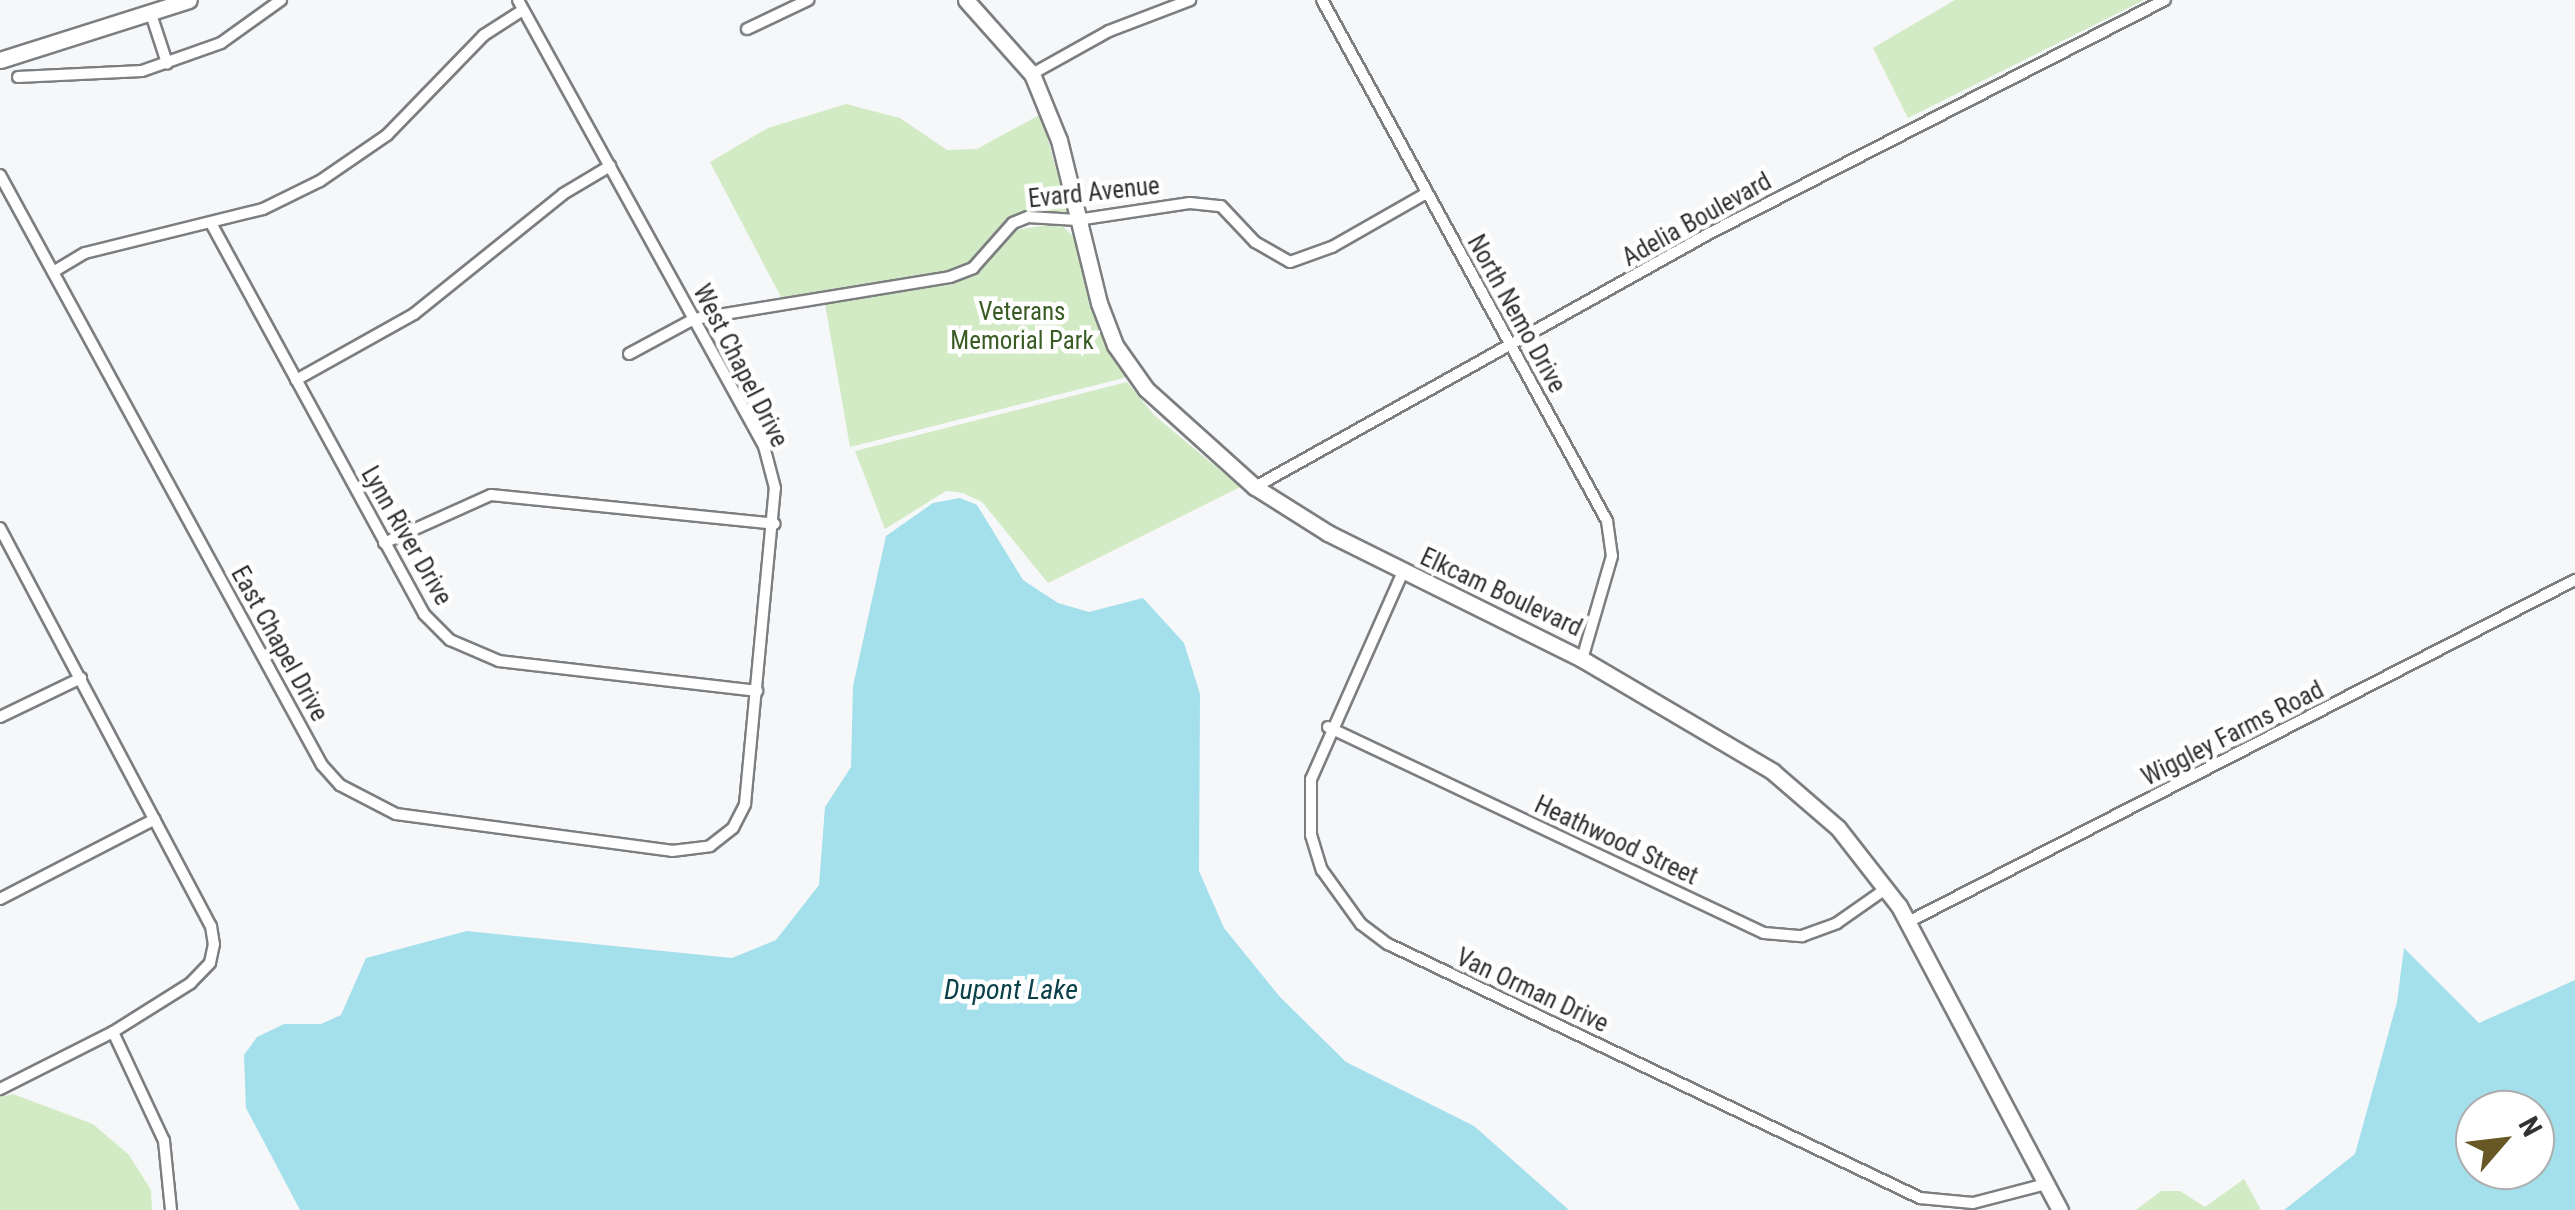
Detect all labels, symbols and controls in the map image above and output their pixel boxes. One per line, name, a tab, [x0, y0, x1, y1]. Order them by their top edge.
street label: Adelia Boulevard	[1617, 167, 1777, 273]
street label: Evard Avenue	[1027, 171, 1161, 215]
street label: North Nemo Drive	[1460, 230, 1572, 398]
street label: West Chapel Drive	[686, 280, 794, 452]
park label: Veterans Memorial Park	[950, 298, 1094, 357]
street label: Lynn River Drive	[354, 461, 458, 611]
street label: Elkcam Boulevard	[1415, 542, 1587, 644]
street label: East Chapel Drive	[224, 561, 334, 727]
street label: Wiggley Farms Road	[2137, 675, 2329, 793]
street label: Heathwood Street	[1530, 790, 1702, 892]
street label: Van Orman Drive	[1451, 943, 1613, 1039]
water label: Dupont Lake	[944, 973, 1078, 1007]
north arrow	[2455, 1090, 2555, 1190]
text: N	[2512, 1111, 2549, 1142]

